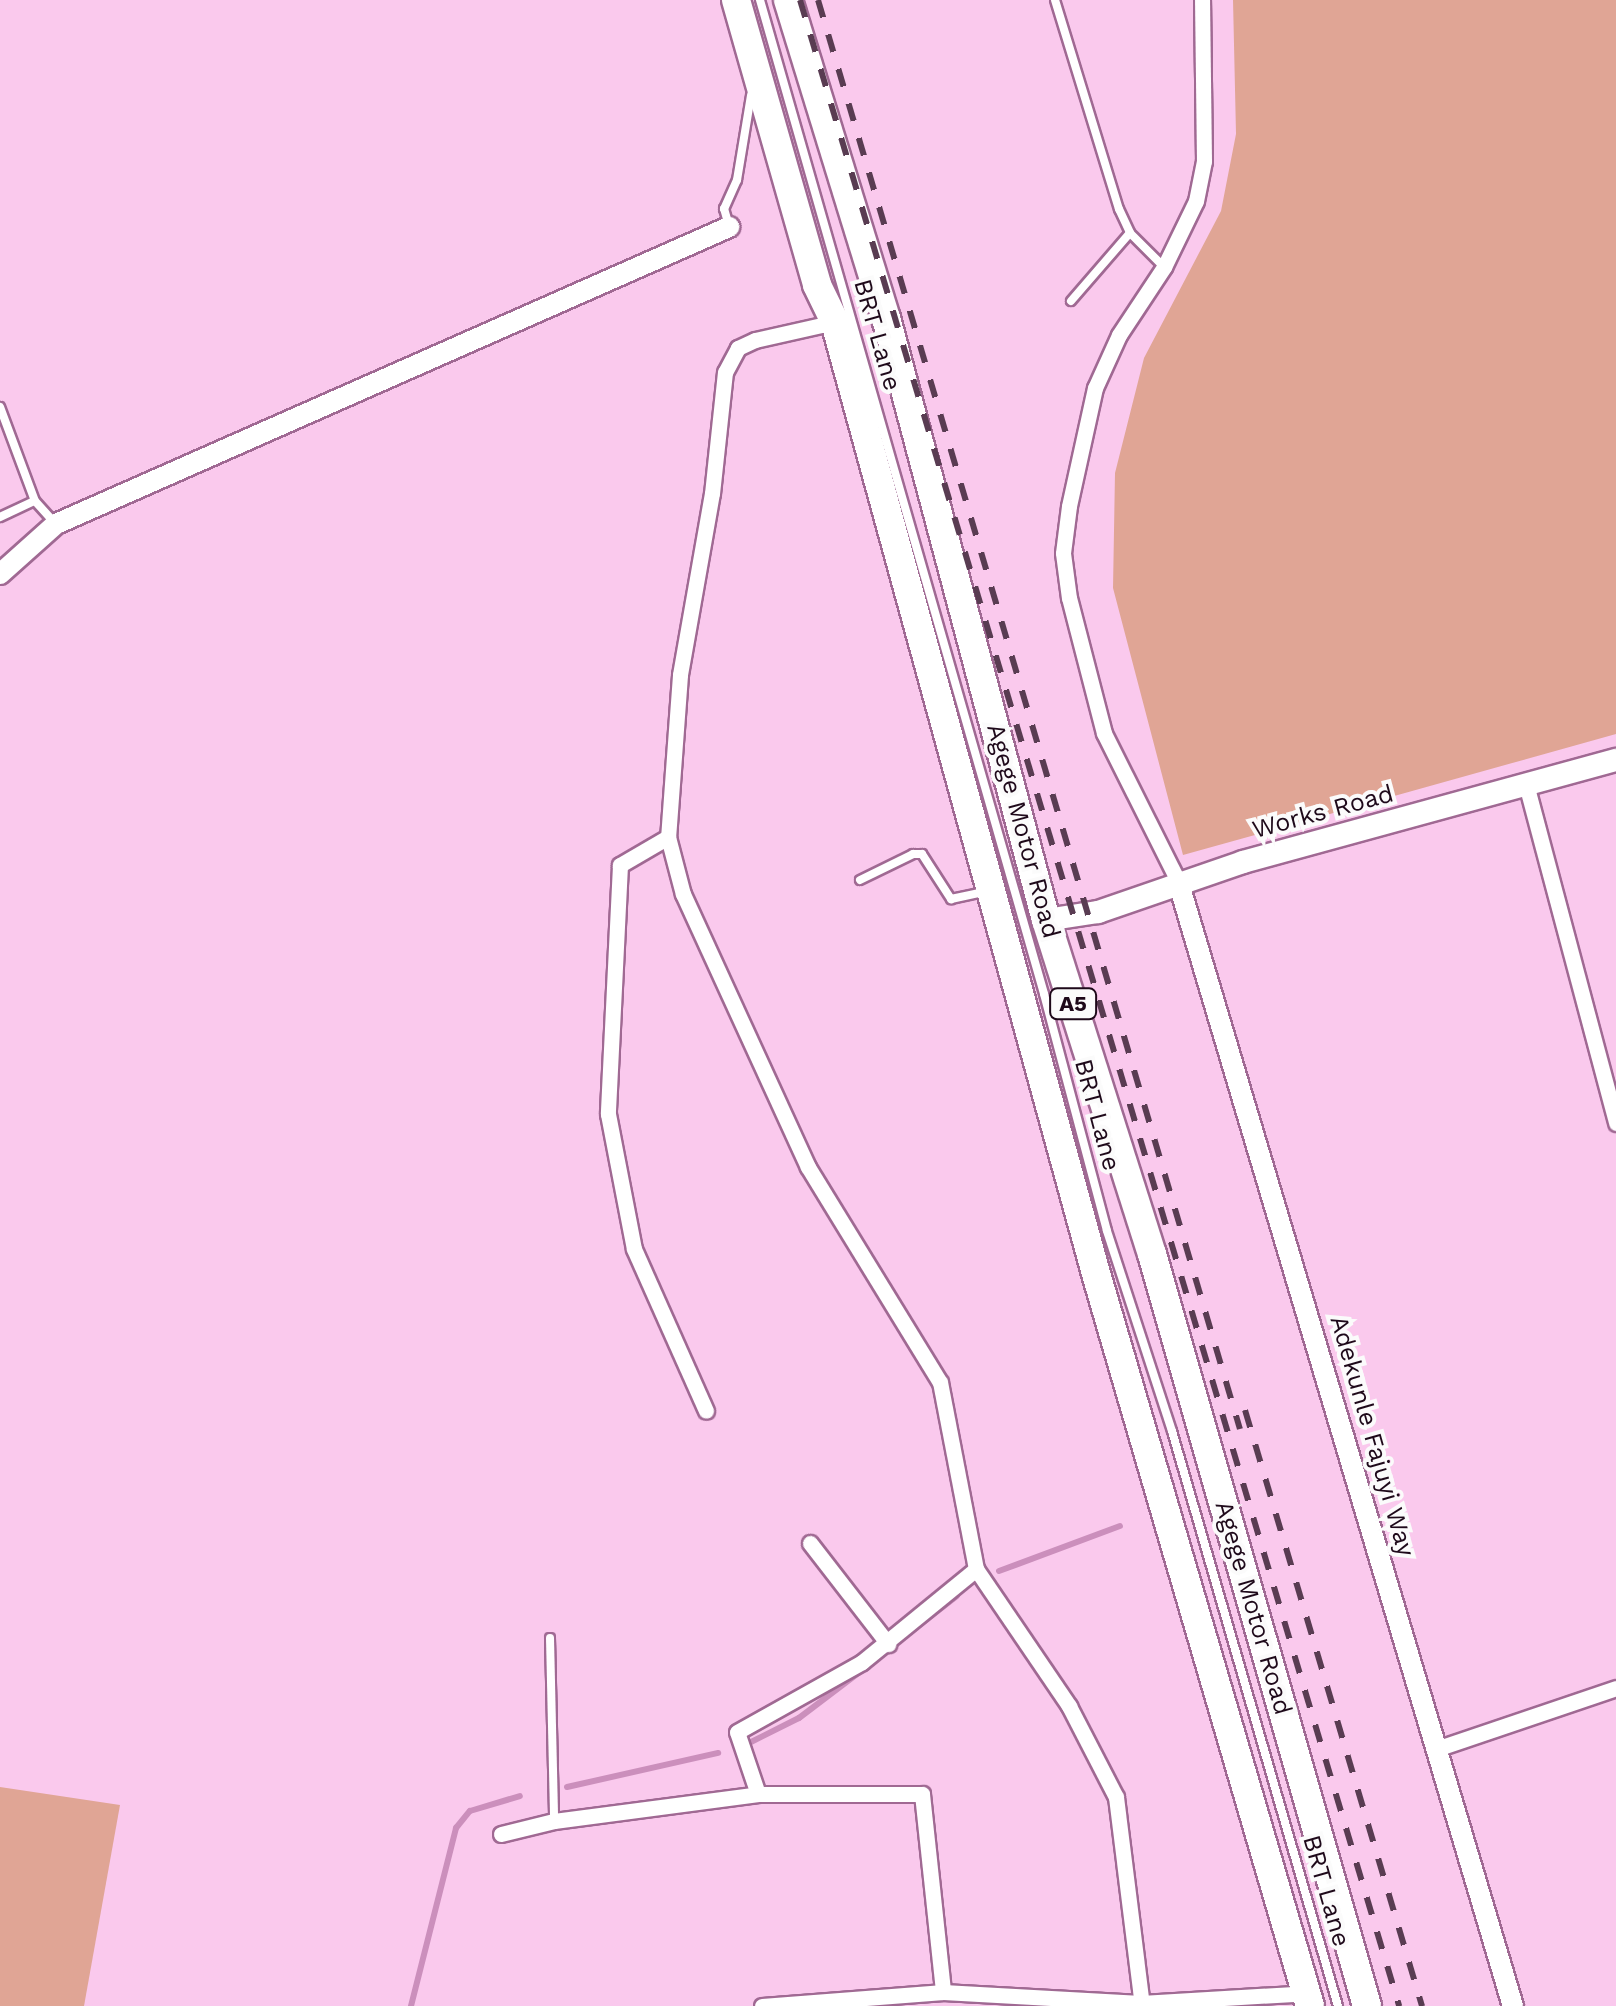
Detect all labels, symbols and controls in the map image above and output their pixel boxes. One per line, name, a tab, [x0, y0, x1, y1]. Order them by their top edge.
street label: BRT Lane	[847, 276, 907, 394]
street label: Agege Motor Road	[980, 720, 1066, 942]
street label: Works Road	[1249, 779, 1397, 845]
road number: A5	[1048, 987, 1098, 1021]
street label: BRT Lane	[1068, 1056, 1126, 1174]
street label: Adekunle Fajuyi Way	[1323, 1312, 1421, 1560]
street label: Agege Motor Road	[1208, 1497, 1298, 1719]
street label: BRT Lane	[1296, 1832, 1356, 1950]

